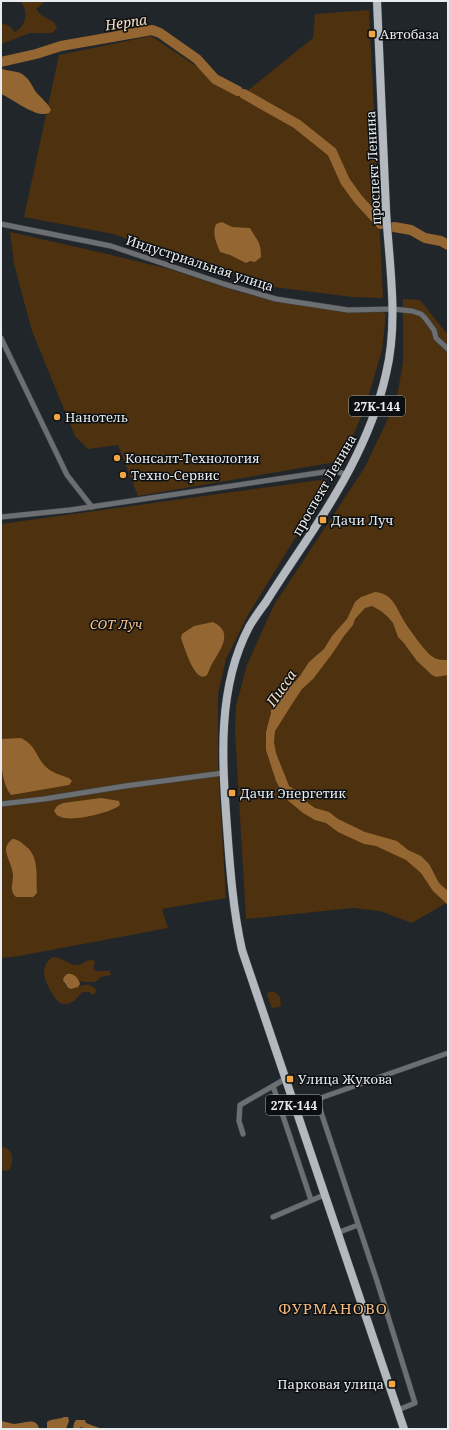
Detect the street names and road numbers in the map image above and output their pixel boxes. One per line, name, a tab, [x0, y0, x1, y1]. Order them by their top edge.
street label: проспект Ленина	[361, 110, 385, 226]
street label: Индустриальная улица	[124, 231, 276, 295]
road number: 27К-144	[349, 396, 405, 416]
street label: проспект Ленина	[288, 431, 360, 539]
road number: 27К-144	[266, 1095, 322, 1115]

